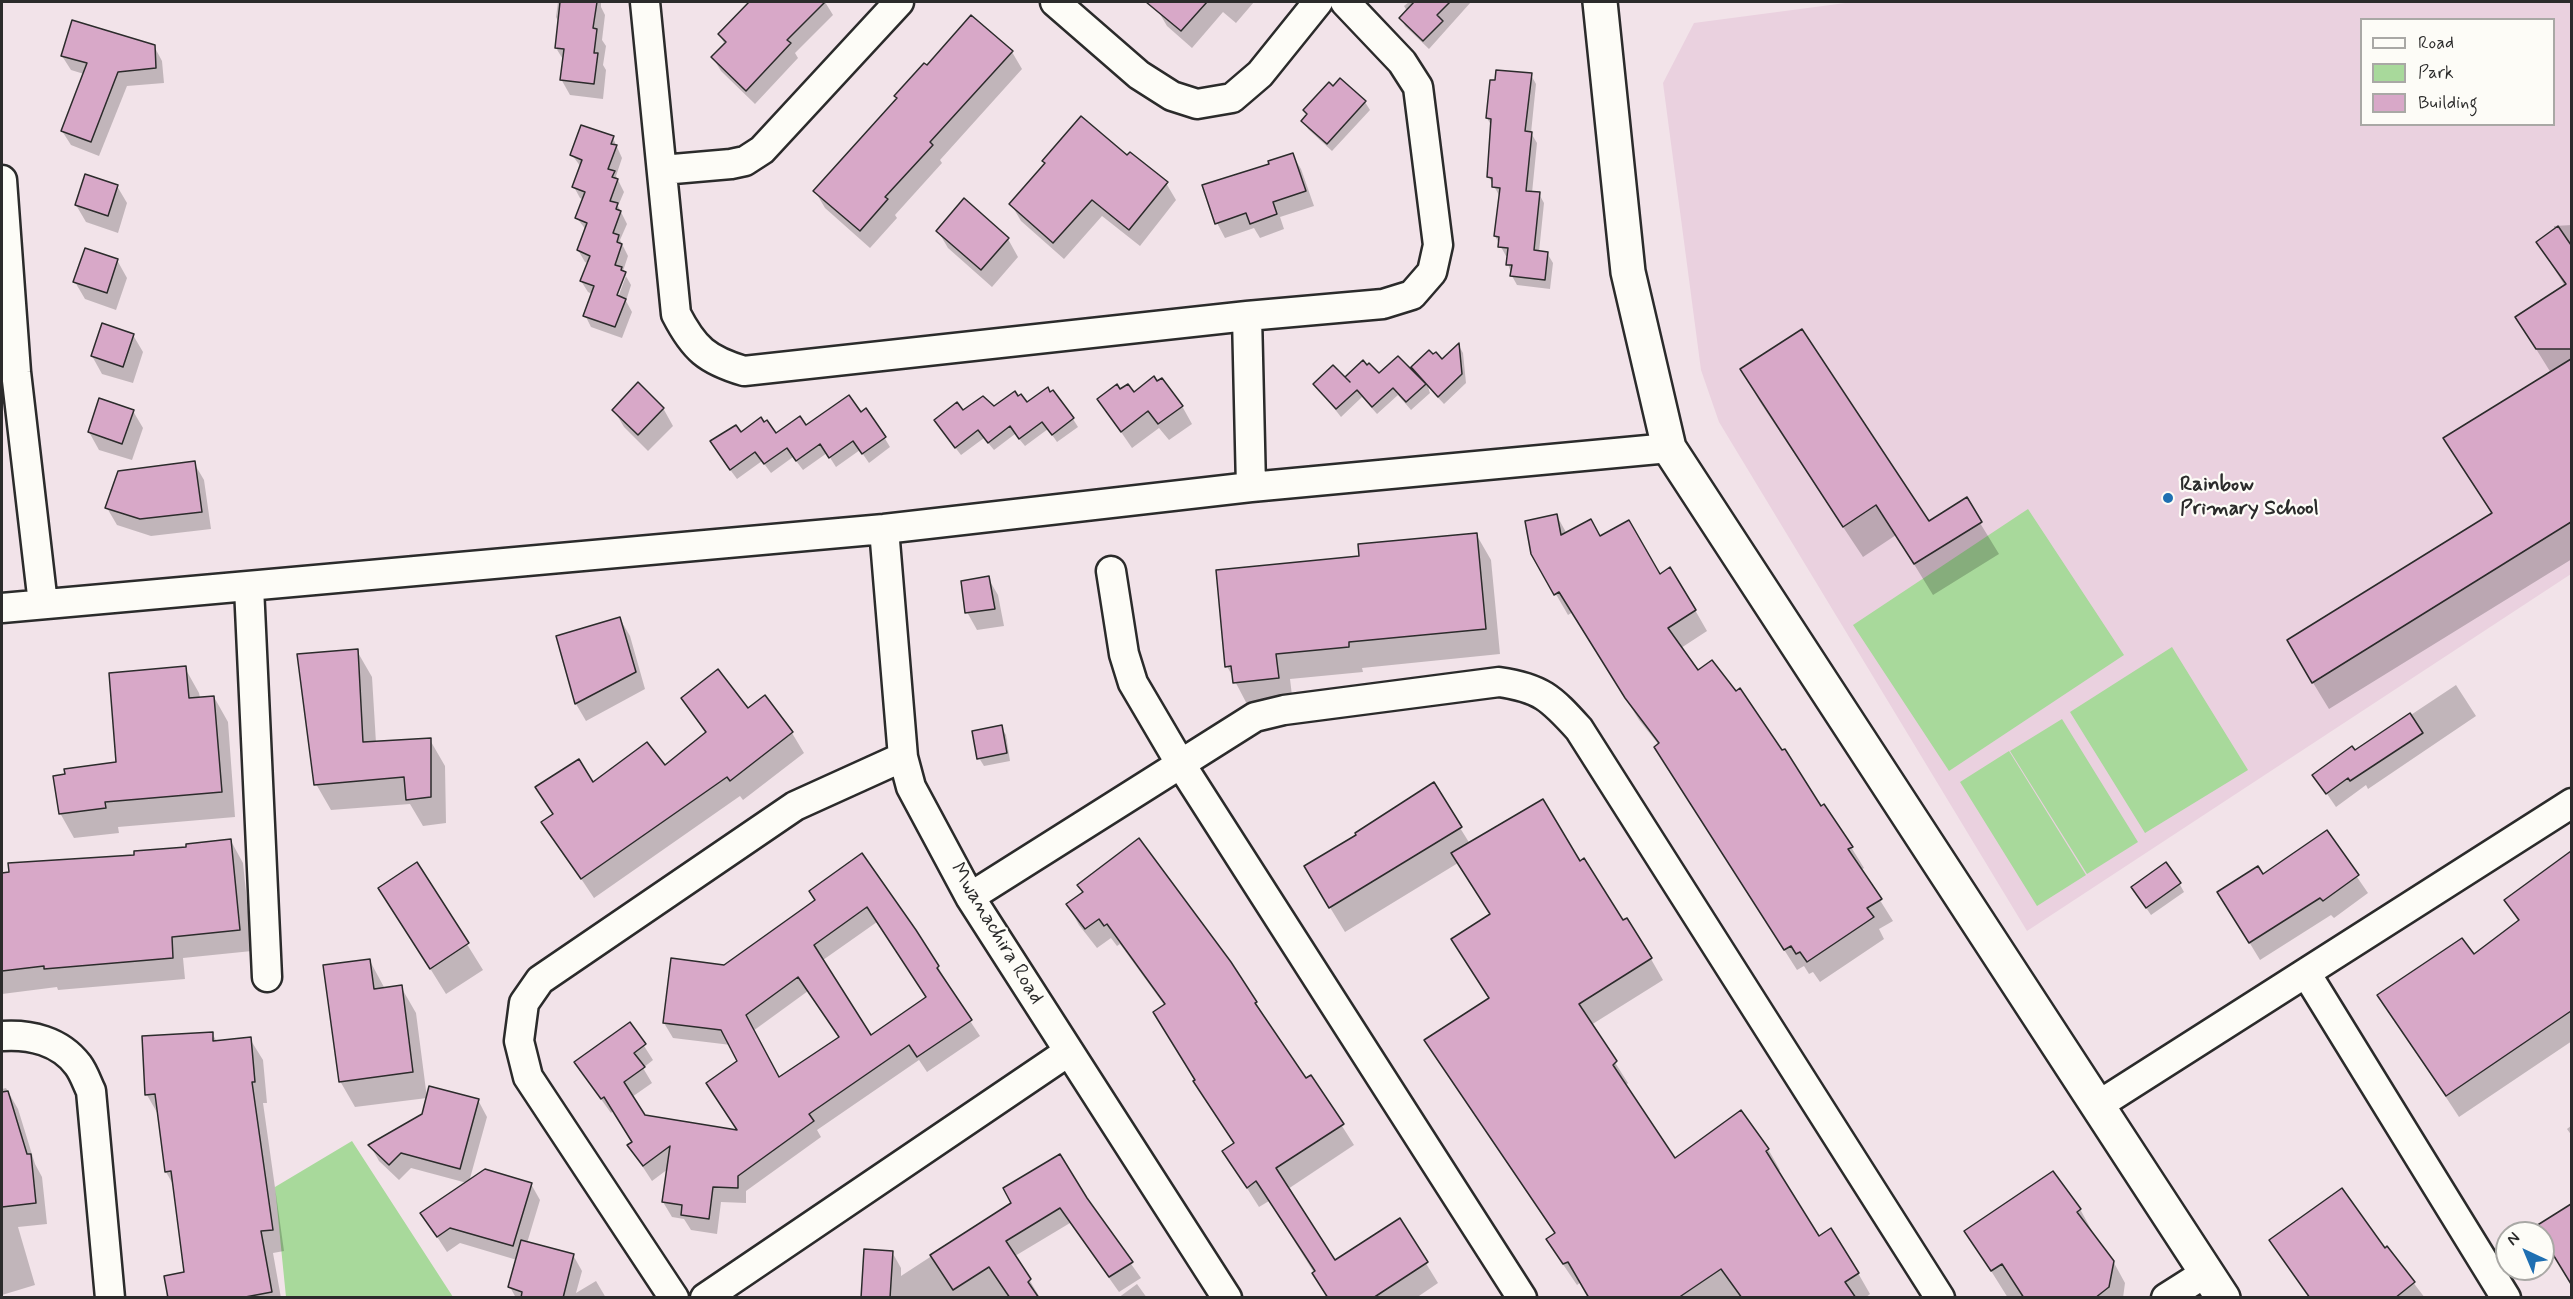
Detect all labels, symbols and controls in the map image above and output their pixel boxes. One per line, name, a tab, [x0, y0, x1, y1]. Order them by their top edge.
legend	[2360, 18, 2555, 126]
text: Road	[2418, 31, 2454, 55]
text: Park	[2418, 61, 2454, 85]
text: Building	[2418, 91, 2478, 115]
place label: Rainbow Primary School	[2180, 473, 2319, 523]
marker: Rainbow Primary School	[2161, 491, 2175, 505]
street label: Mwanachira Road	[944, 859, 1048, 1009]
north arrow	[2495, 1221, 2555, 1281]
text: N	[2502, 1228, 2525, 1250]

